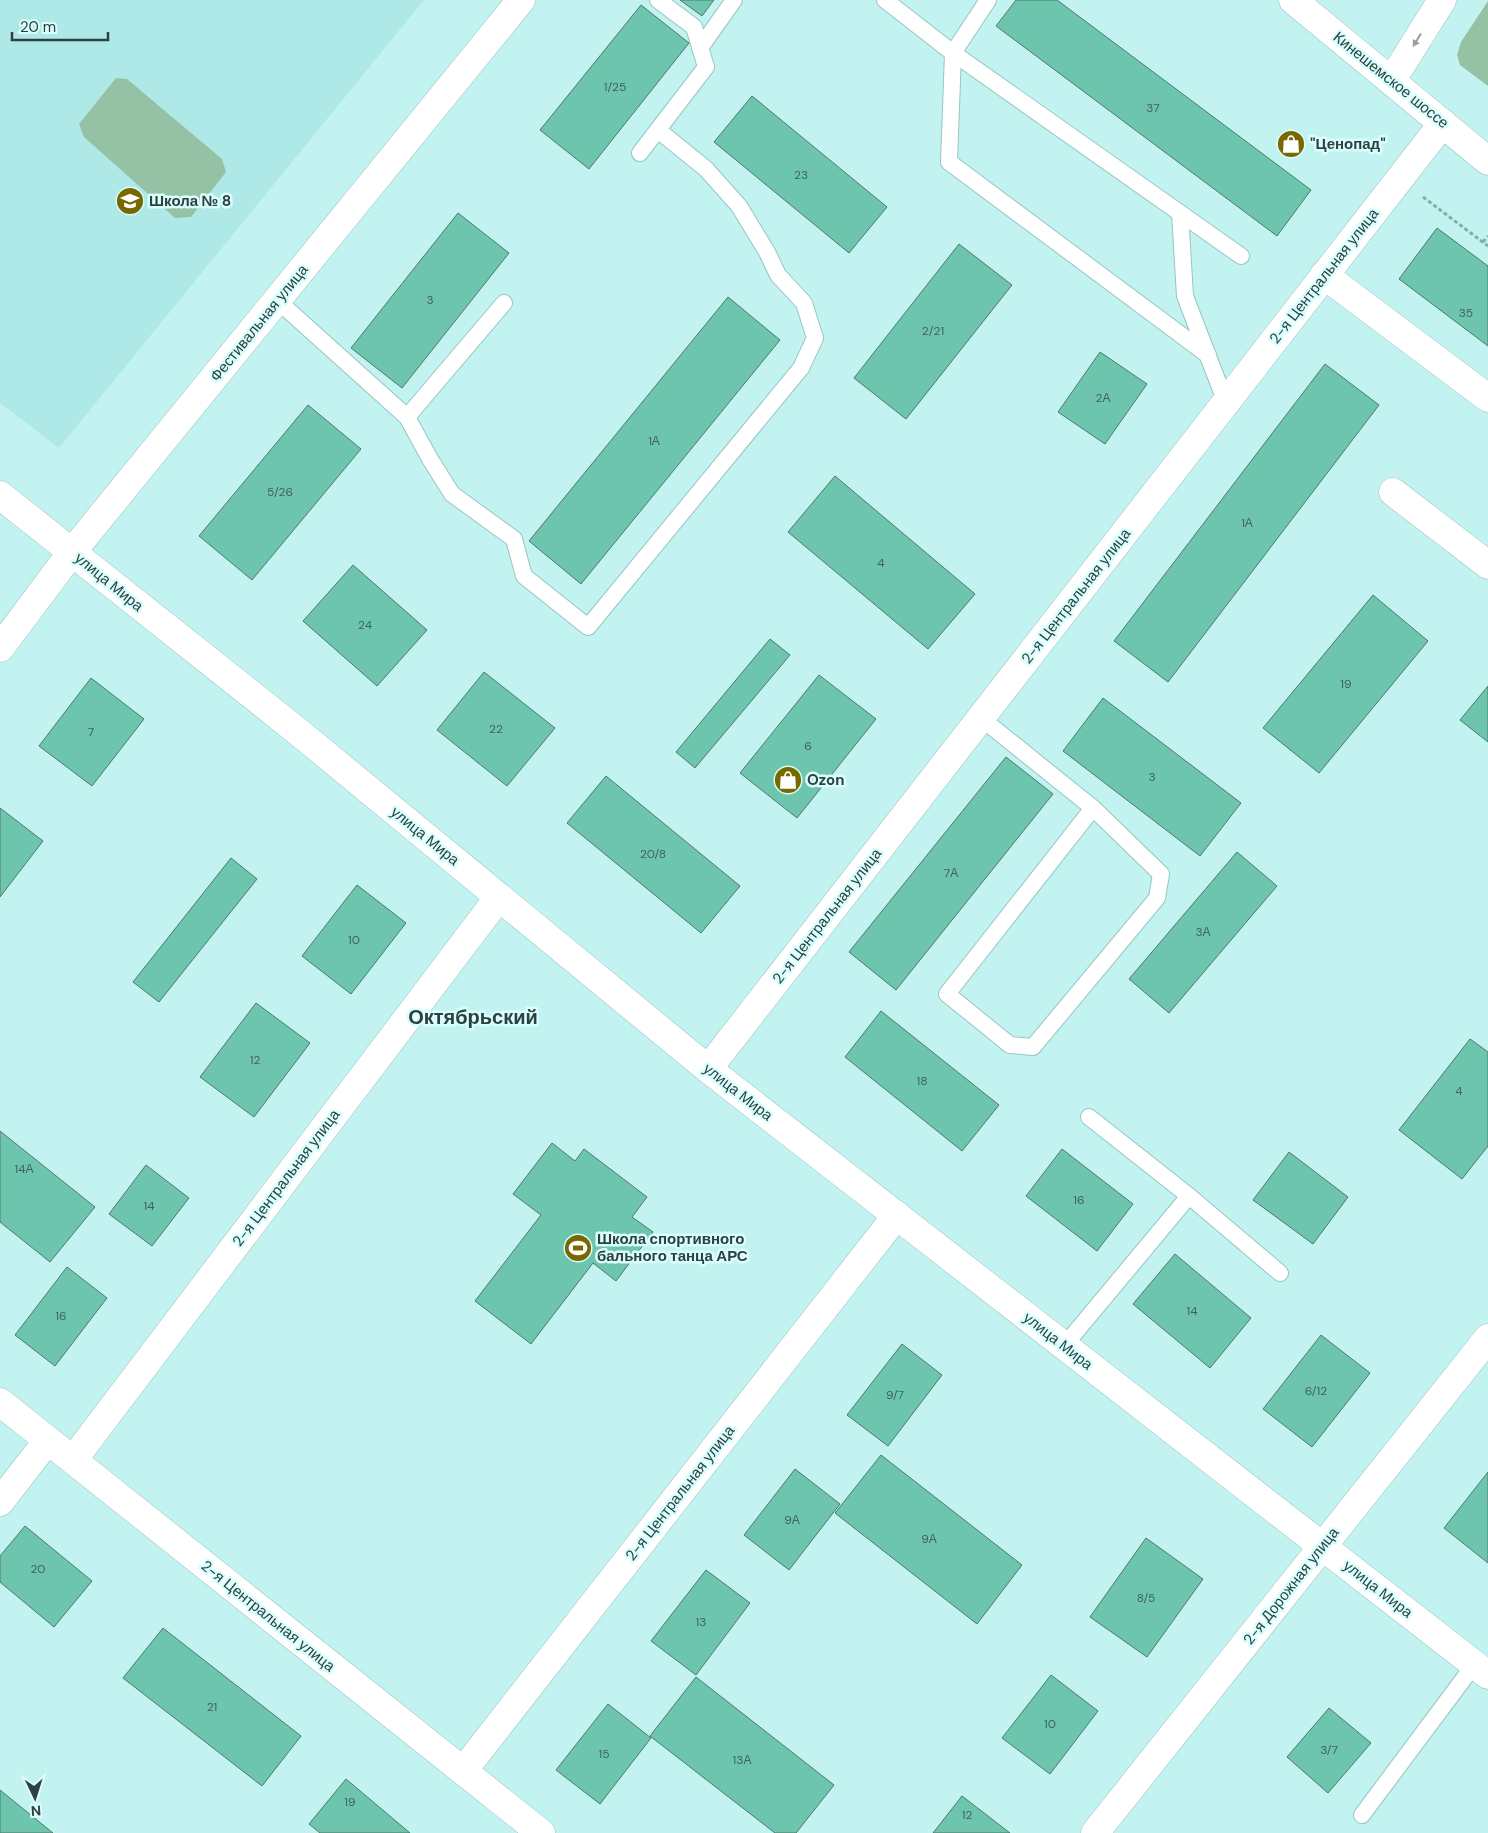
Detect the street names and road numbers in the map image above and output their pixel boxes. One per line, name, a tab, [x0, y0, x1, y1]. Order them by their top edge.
street label: Кинешемское шоссе	[1329, 27, 1453, 133]
street label: 2-я Центральная улица	[1265, 204, 1384, 348]
street label: Фестивальная улица	[206, 260, 313, 386]
street label: 2-я Центральная улица	[1017, 524, 1136, 668]
street label: улица Мира	[71, 548, 148, 616]
street label: улица Мира	[387, 802, 464, 870]
street label: 2-я Центральная улица	[768, 844, 887, 988]
street label: улица Мира	[699, 1059, 777, 1126]
street label: 2-я Центральная улица	[228, 1105, 345, 1251]
street label: улица Мира	[1019, 1308, 1097, 1375]
street label: 2-я Центральная улица	[621, 1421, 740, 1565]
street label: 2-я Дорожная улица	[1239, 1523, 1344, 1649]
street label: 2-я Центральная улица	[197, 1556, 340, 1677]
street label: улица Мира	[1339, 1556, 1417, 1623]

